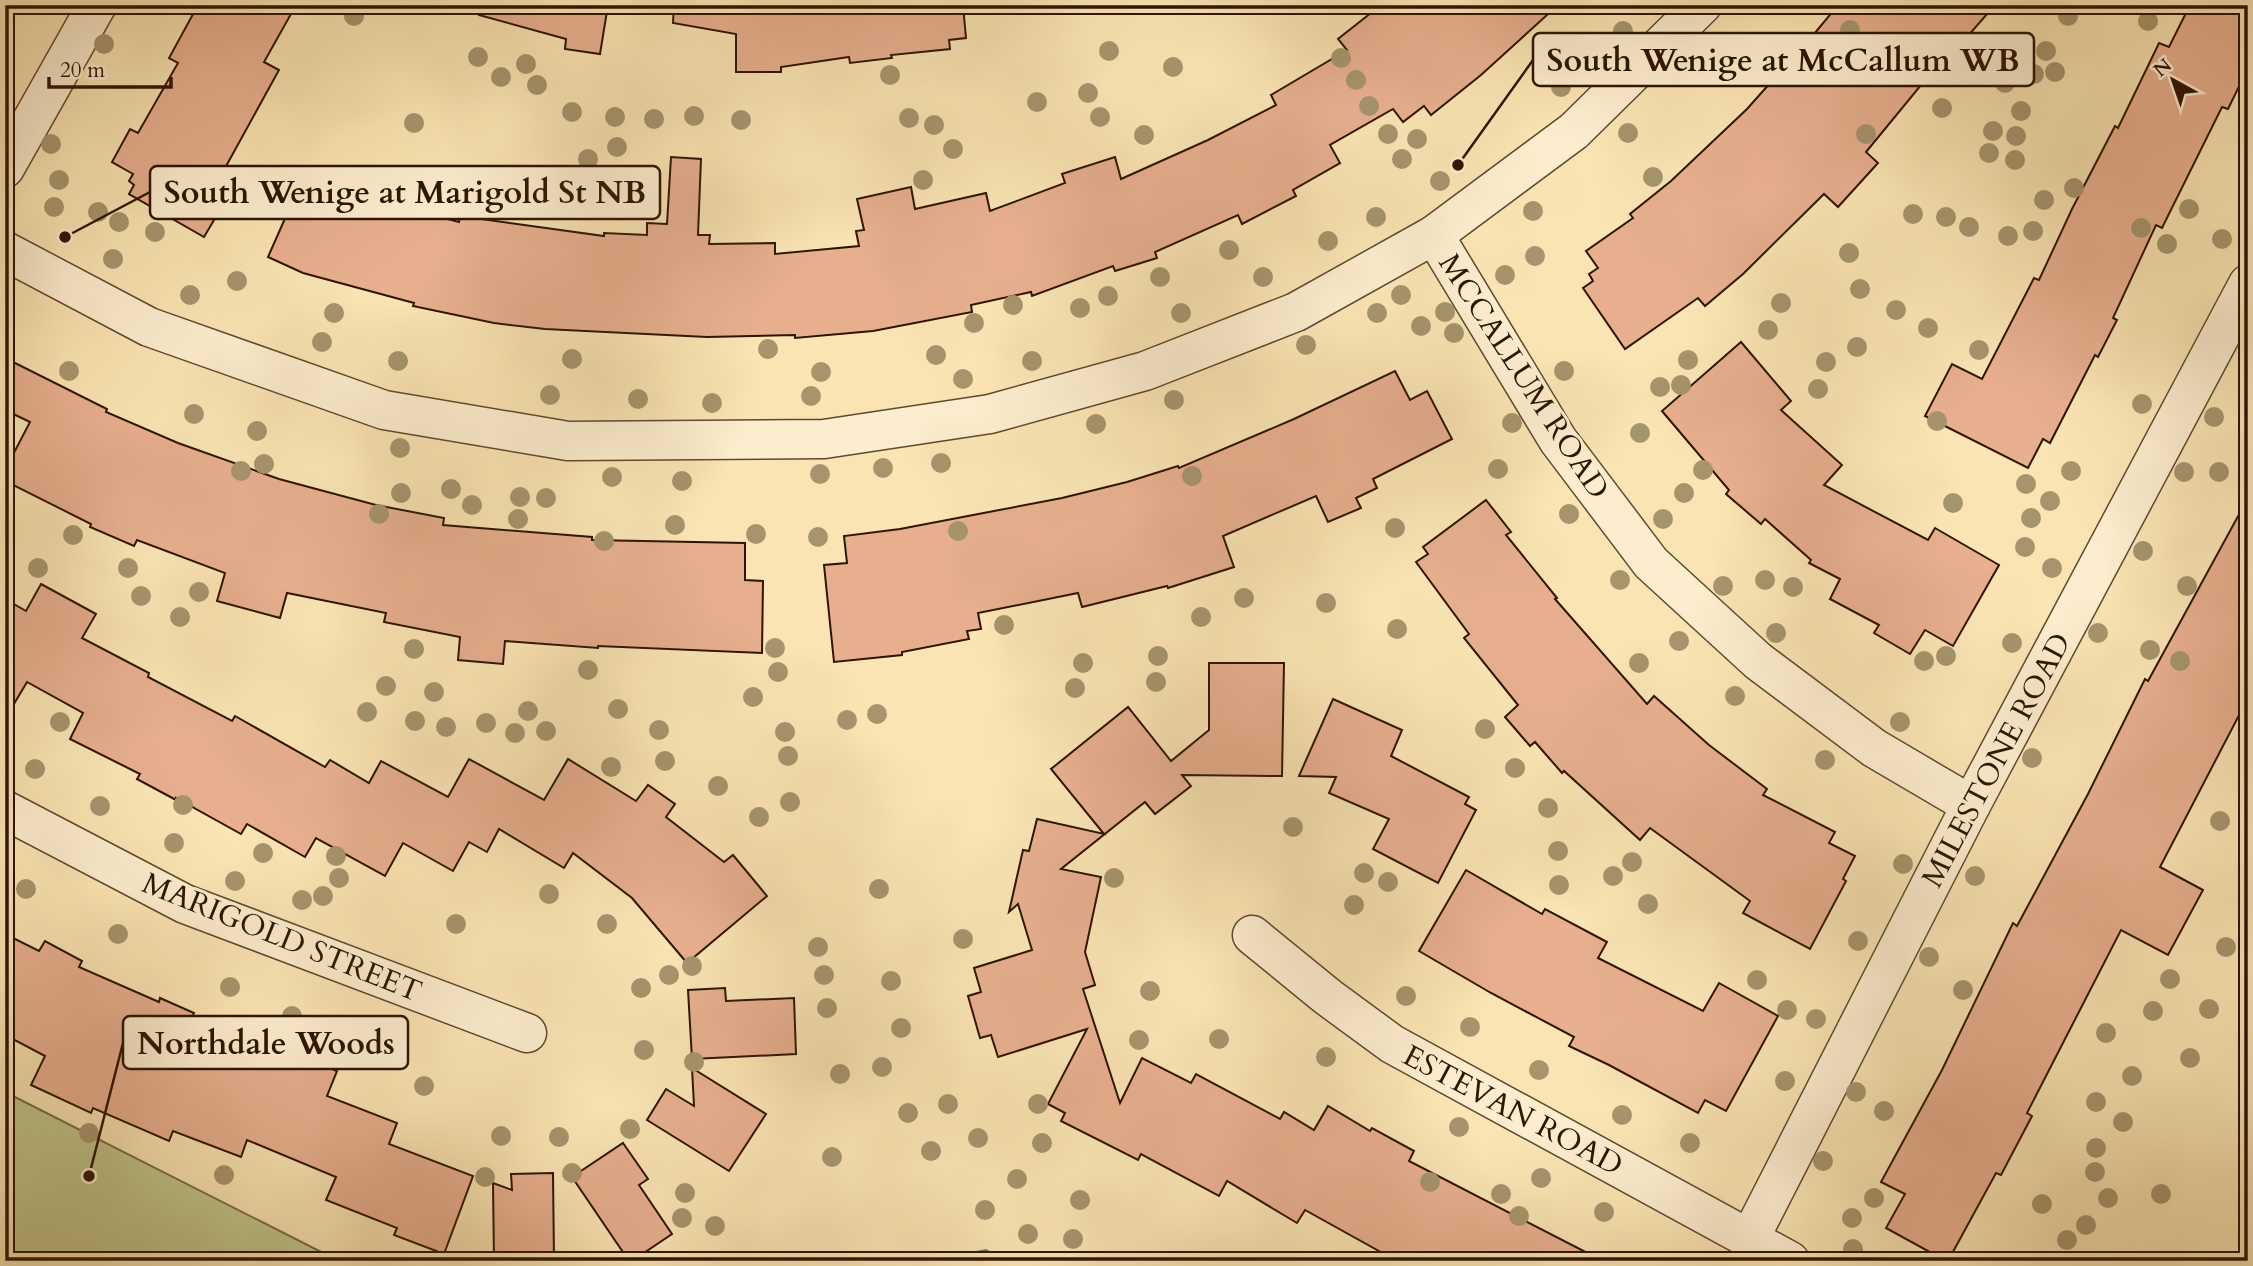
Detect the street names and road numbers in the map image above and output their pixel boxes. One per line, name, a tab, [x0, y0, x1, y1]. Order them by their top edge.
street label: MCCALLUM ROAD	[1429, 246, 1618, 507]
street label: MILESTONE ROAD	[1912, 626, 2081, 895]
street label: MARIGOLD STREET	[136, 863, 428, 1012]
street label: ESTEVAN ROAD	[1396, 1035, 1630, 1186]

